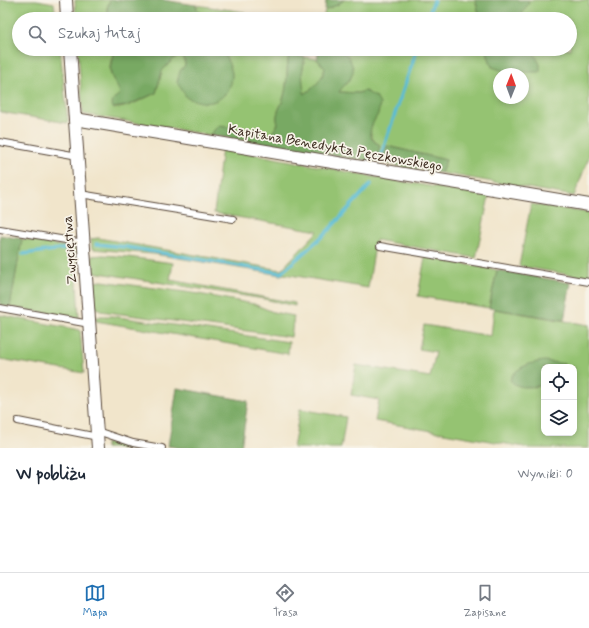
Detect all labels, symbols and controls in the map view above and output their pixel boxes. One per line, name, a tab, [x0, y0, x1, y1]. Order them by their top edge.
search box	[12, 12, 577, 56]
icon: search	[26, 23, 48, 45]
text: Szukaj tutaj	[58, 24, 141, 44]
north arrow	[493, 68, 529, 104]
street label: Kapitana Benedykta Pęczkowskiego	[227, 120, 443, 176]
street label: Zwycięstwa	[59, 215, 81, 285]
map controls	[541, 364, 577, 436]
button: locate	[541, 364, 577, 400]
button: layers	[541, 400, 577, 436]
text: W pobliżu	[16, 463, 85, 485]
text: Wyniki: 0	[518, 466, 573, 483]
tab: Mapa	[83, 582, 108, 620]
tab: Trasa	[273, 582, 298, 620]
tab: Zapisane	[463, 582, 506, 620]

